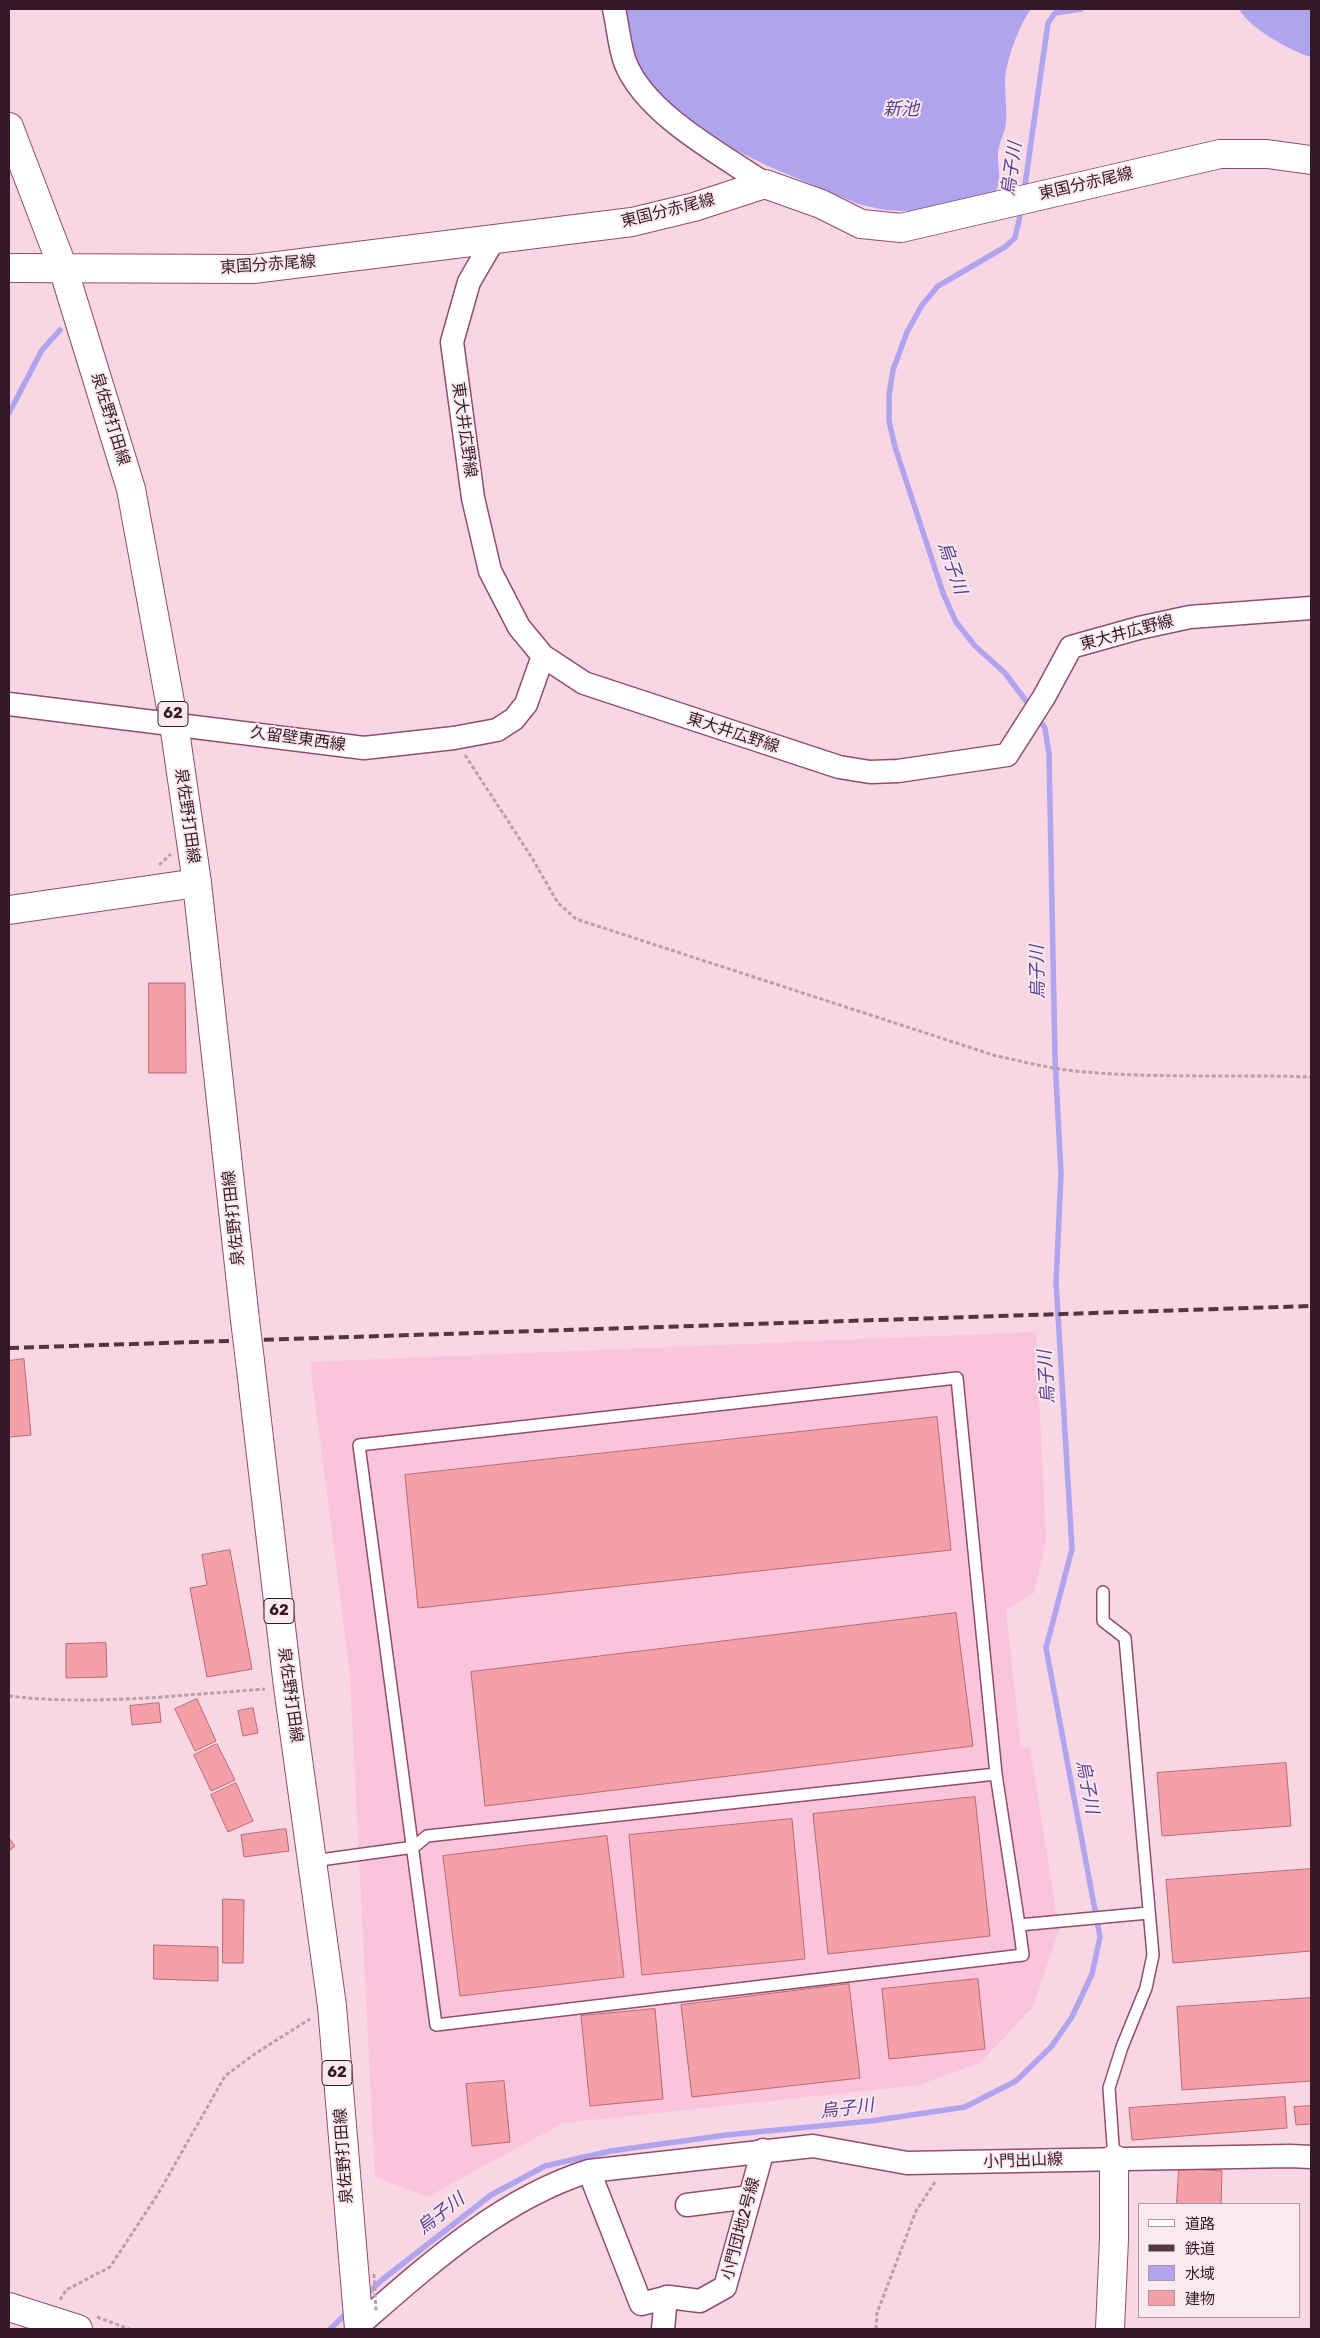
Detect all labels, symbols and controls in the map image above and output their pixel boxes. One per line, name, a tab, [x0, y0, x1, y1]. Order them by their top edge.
water label: 新池	[883, 99, 919, 121]
water label: 烏子川	[998, 141, 1026, 197]
street label: 東国分赤尾線	[1037, 164, 1135, 204]
street label: 東国分赤尾線	[619, 190, 717, 232]
street label: 東国分赤尾線	[219, 252, 317, 278]
street label: 泉佐野打田線	[87, 370, 133, 468]
street label: 東大井広野線	[448, 381, 480, 479]
water label: 烏子川	[933, 539, 971, 597]
street label: 東大井広野線	[1078, 611, 1176, 655]
road number: 62	[158, 702, 188, 726]
street label: 東大井広野線	[684, 709, 782, 757]
street label: 久留壁東西線	[249, 723, 347, 755]
street label: 泉佐野打田線	[171, 767, 203, 865]
water label: 烏子川	[1027, 945, 1049, 999]
street label: 泉佐野打田線	[219, 1169, 249, 1267]
water label: 烏子川	[1034, 1349, 1060, 1405]
road number: 62	[264, 1598, 294, 1624]
street label: 泉佐野打田線	[274, 1646, 306, 1744]
water label: 烏子川	[1071, 1758, 1103, 1816]
road number: 62	[322, 2060, 352, 2086]
water label: 烏子川	[819, 2095, 875, 2123]
street label: 泉佐野打田線	[331, 2107, 357, 2205]
street label: 小門出山線	[983, 2150, 1063, 2172]
street label: 小門団地2号線	[718, 2176, 764, 2282]
water label: 烏子川	[413, 2189, 469, 2239]
legend	[1138, 2203, 1300, 2318]
text: 道路	[1185, 2215, 1215, 2233]
text: 鉄道	[1185, 2240, 1215, 2258]
text: 水域	[1185, 2265, 1215, 2283]
text: 建物	[1185, 2290, 1215, 2308]

